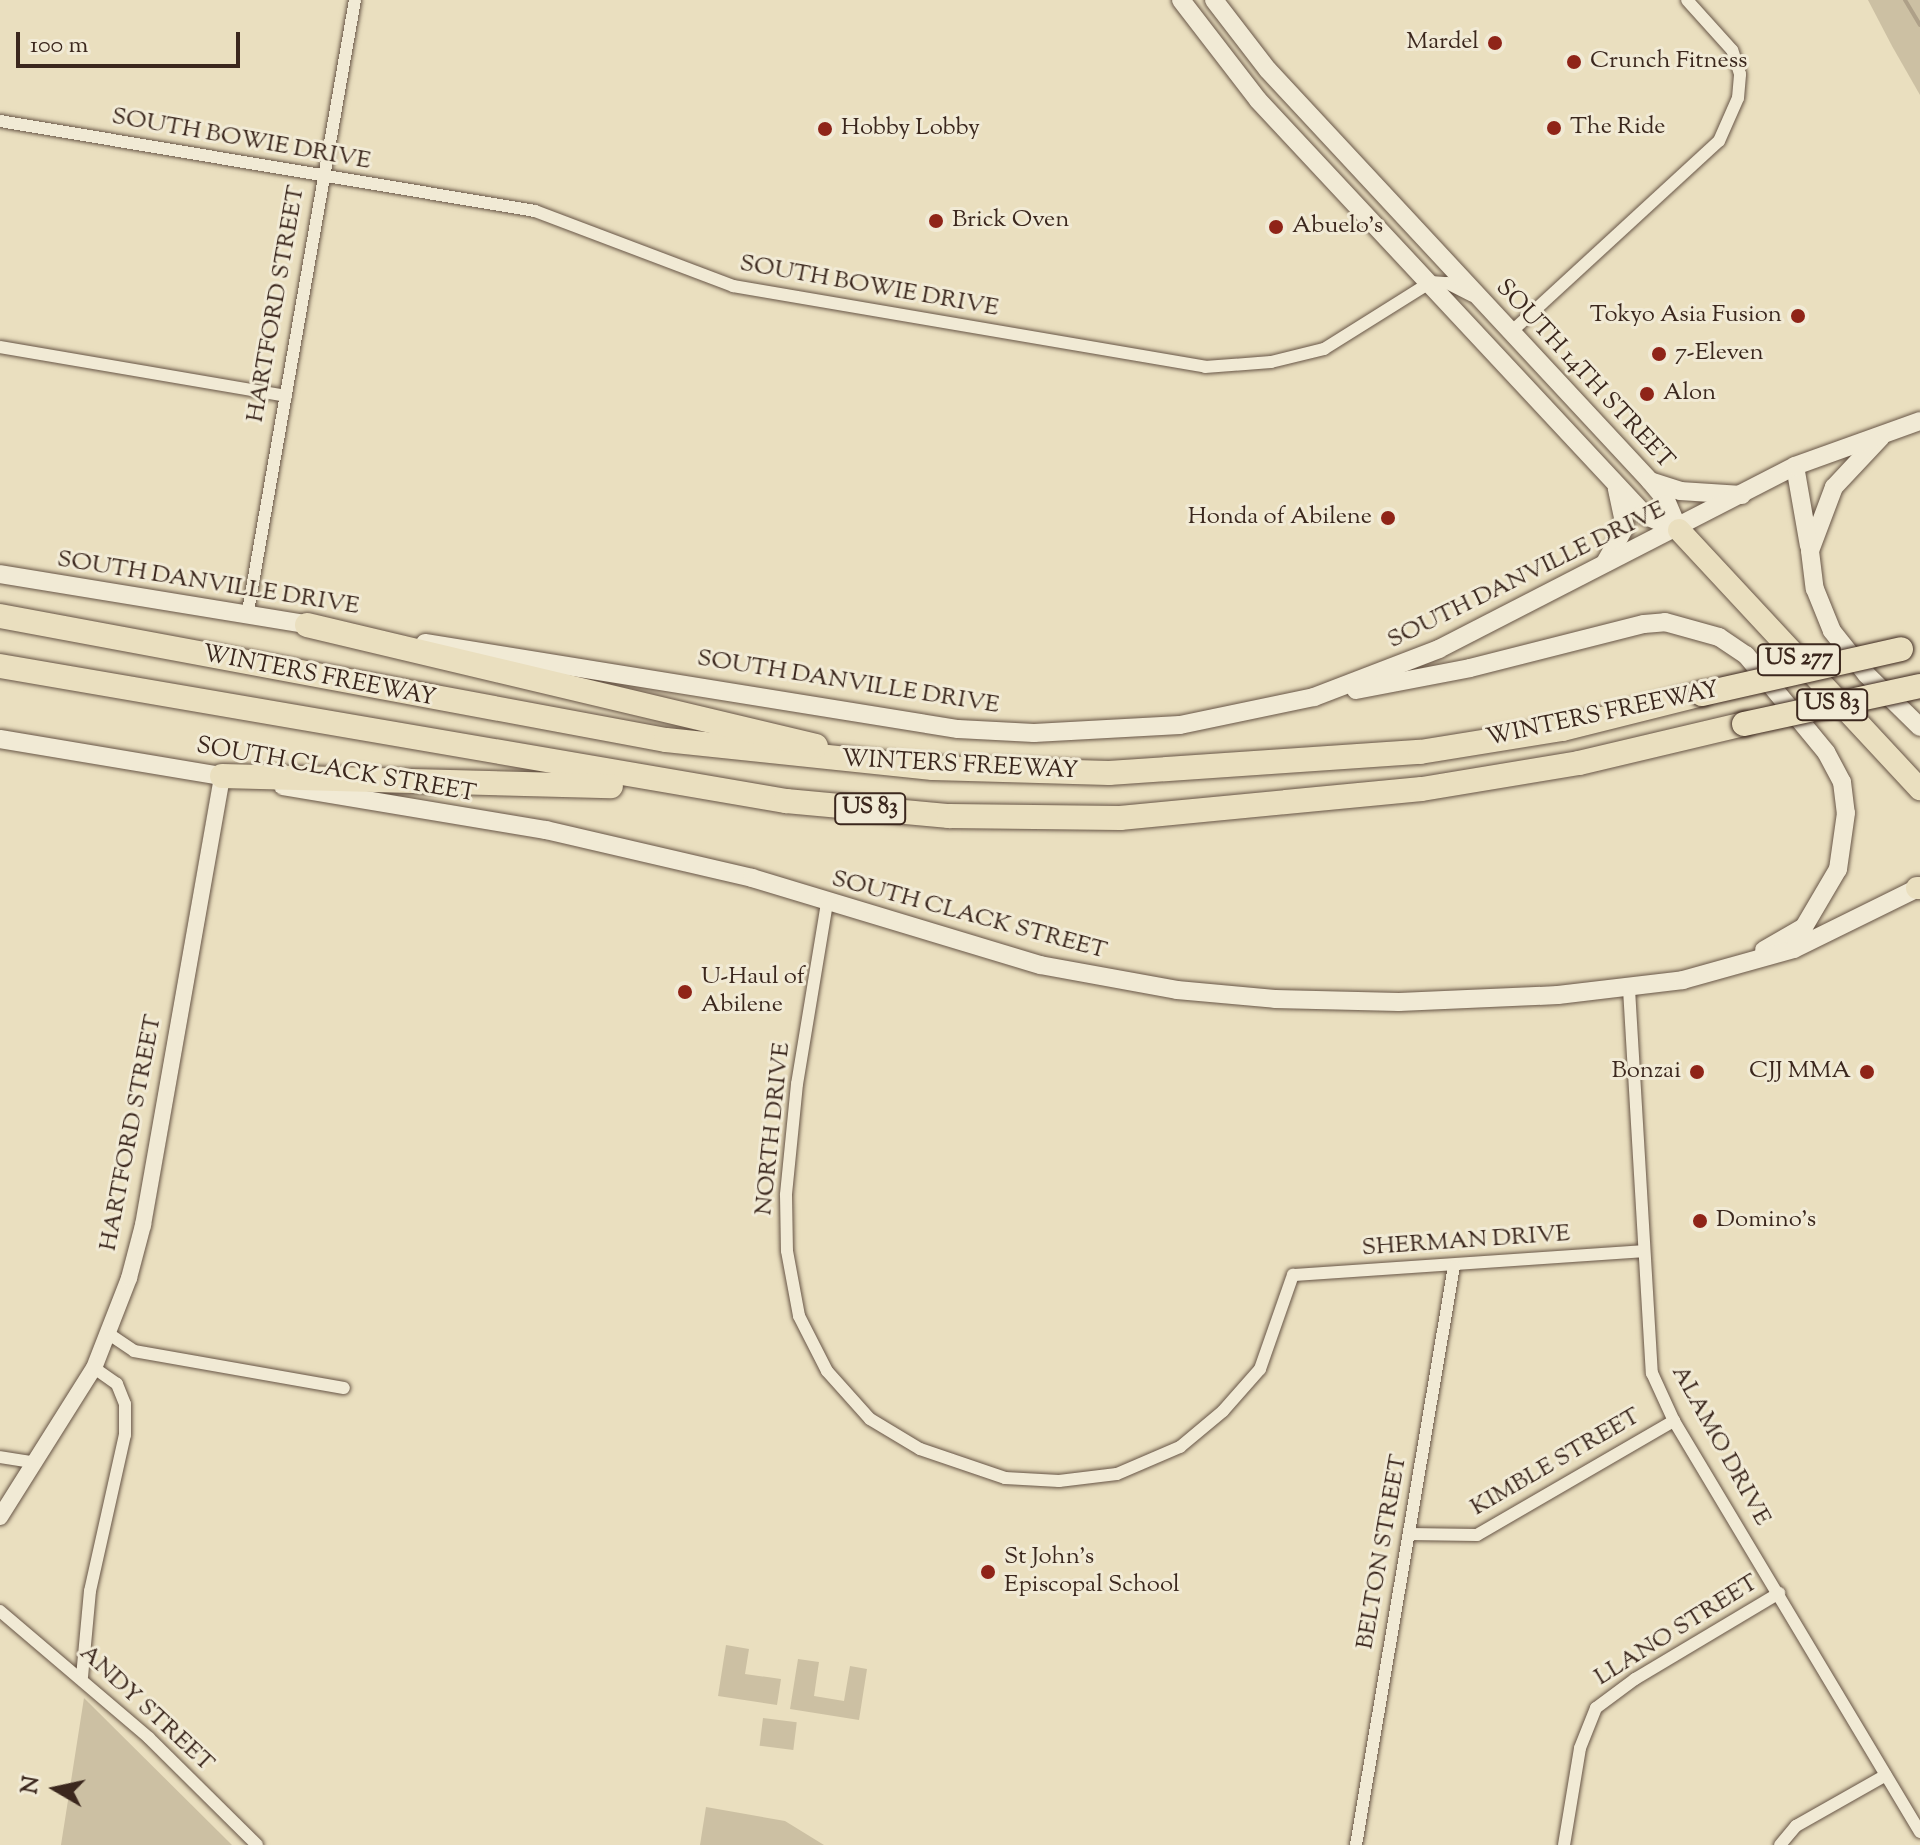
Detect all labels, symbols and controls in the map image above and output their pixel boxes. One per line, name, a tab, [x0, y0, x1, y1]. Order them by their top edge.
scale bar	[20, 16, 244, 66]
text: 100 m	[30, 29, 88, 63]
place label: Mardel	[1406, 29, 1479, 57]
marker: Mardel	[1486, 34, 1504, 52]
place label: Crunch Fitness	[1590, 48, 1748, 76]
marker: Crunch Fitness	[1565, 53, 1583, 71]
street label: SOUTH BOWIE DRIVE	[109, 103, 373, 177]
place label: The Ride	[1570, 114, 1665, 142]
place label: Hobby Lobby	[841, 115, 980, 143]
marker: The Ride	[1545, 119, 1563, 137]
marker: Hobby Lobby	[816, 120, 834, 138]
street label: HARTFORD STREET	[242, 183, 312, 425]
place label: Brick Oven	[952, 207, 1069, 235]
marker: Brick Oven	[927, 212, 945, 230]
place label: Abuelo's	[1292, 213, 1383, 241]
marker: Abuelo's	[1267, 218, 1285, 236]
street label: SOUTH BOWIE DRIVE	[737, 250, 1001, 324]
street label: SOUTH 14TH STREET	[1489, 274, 1679, 476]
place label: Tokyo Asia Fusion	[1590, 302, 1782, 330]
marker: Tokyo Asia Fusion	[1789, 307, 1807, 325]
place label: 7-Eleven	[1675, 340, 1764, 368]
marker: 7-Eleven	[1650, 345, 1668, 363]
place label: Alon	[1663, 380, 1716, 408]
marker: Alon	[1638, 385, 1656, 403]
street label: SOUTH DANVILLE DRIVE	[1383, 496, 1671, 656]
place label: Honda of Abilene	[1188, 504, 1372, 532]
marker: Honda of Abilene	[1379, 509, 1397, 527]
street label: SOUTH DANVILLE DRIVE	[55, 546, 361, 622]
street label: WINTERS FREEWAY	[200, 640, 438, 714]
road number: US 277	[1755, 642, 1843, 678]
street label: SOUTH DANVILLE DRIVE	[695, 645, 1001, 721]
street label: WINTERS FREEWAY	[1484, 676, 1722, 754]
road number: US 83	[1796, 687, 1868, 723]
street label: SOUTH CLACK STREET	[194, 732, 478, 810]
street label: WINTERS FREEWAY	[841, 745, 1079, 787]
road number: US 83	[834, 791, 906, 827]
street label: SOUTH CLACK STREET	[828, 865, 1110, 967]
place label: U-Haul of Abilene	[701, 964, 805, 1020]
marker: U-Haul of Abilene	[676, 983, 694, 1001]
street label: HARTFORD STREET	[95, 1013, 169, 1253]
street label: NORTH DRIVE	[751, 1041, 797, 1217]
place label: Bonzai	[1612, 1058, 1681, 1086]
place label: CJJ MMA	[1749, 1058, 1851, 1086]
marker: Bonzai	[1688, 1063, 1706, 1081]
marker: CJJ MMA	[1858, 1063, 1876, 1081]
place label: Domino's	[1716, 1207, 1816, 1235]
marker: Domino's	[1691, 1212, 1709, 1230]
street label: SHERMAN DRIVE	[1361, 1220, 1571, 1264]
street label: ALAMO DRIVE	[1664, 1361, 1776, 1531]
street label: KIMBLE STREET	[1466, 1403, 1646, 1523]
street label: BELTON STREET	[1352, 1452, 1414, 1652]
place label: St John's Episcopal School	[1004, 1544, 1180, 1600]
marker: St John's Episcopal School	[979, 1563, 997, 1581]
street label: LLANO STREET	[1590, 1569, 1764, 1693]
street label: ANDY STREET	[73, 1639, 219, 1779]
north arrow	[16, 1749, 96, 1829]
text: N	[15, 1774, 49, 1796]

